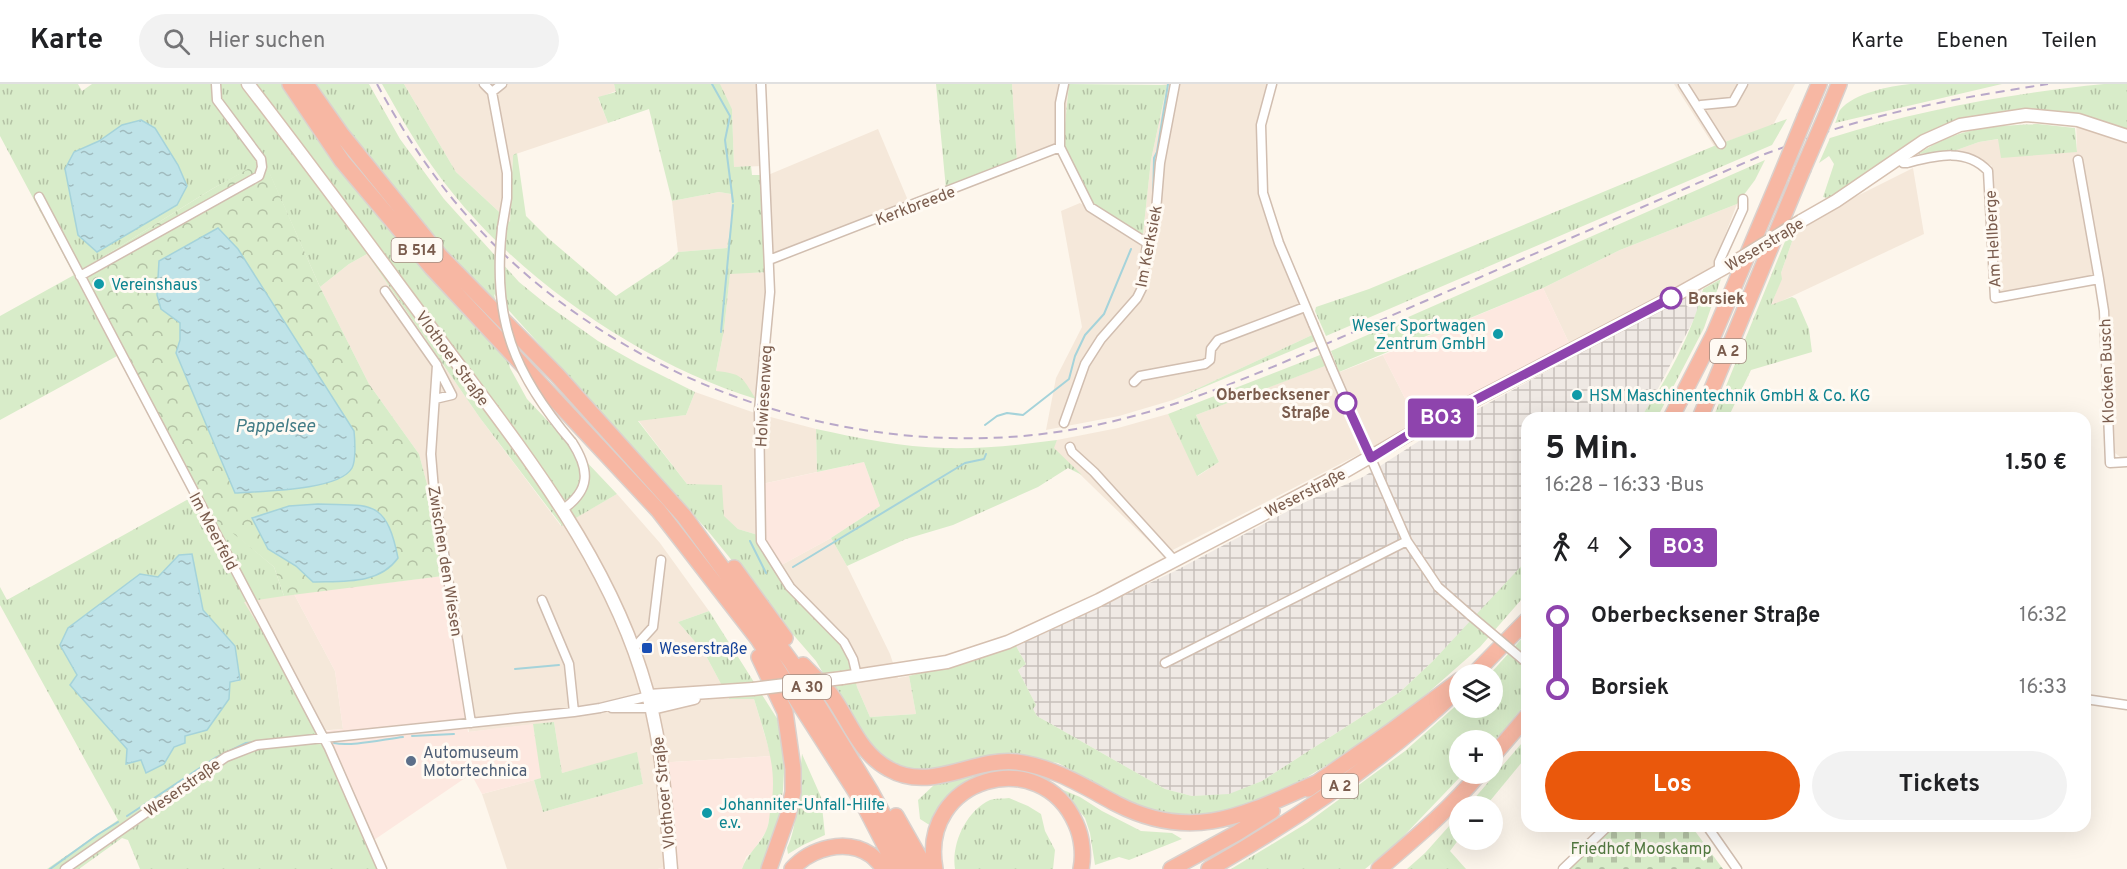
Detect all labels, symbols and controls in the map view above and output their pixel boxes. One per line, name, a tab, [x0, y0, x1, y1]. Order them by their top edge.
search box	[139, 14, 559, 68]
text: Karte	[30, 23, 103, 59]
icon: search	[160, 25, 193, 58]
text: Hier suchen	[208, 28, 325, 55]
text: Karte	[1851, 28, 1903, 55]
text: Ebenen	[1936, 28, 2008, 55]
text: Teilen	[2041, 28, 2097, 55]
street label: Kerkbreede	[873, 183, 958, 231]
street label: Am Hellberge	[1981, 190, 2007, 288]
street label: Im Kerksiek	[1132, 203, 1168, 289]
street label: Weserstraße	[1722, 214, 1808, 277]
road number: B 514	[392, 238, 442, 262]
place label: Vereinshaus	[111, 276, 198, 296]
marker: Vereinshaus	[92, 277, 106, 291]
marker: Borsiek	[1660, 287, 1682, 309]
place label: Borsiek	[1688, 290, 1745, 310]
street label: Vlothoer Straße	[410, 308, 493, 411]
place label: Weser Sportwagen Zentrum GmbH	[1352, 317, 1486, 355]
street label: Klocken Busch	[2096, 318, 2120, 424]
marker: Weser Sportwagen Zentrum GmbH	[1491, 327, 1505, 341]
road number: A 2	[1710, 339, 1746, 363]
street label: Holwiesenweg	[752, 344, 778, 448]
place label: Oberbecksener Straße	[1216, 386, 1330, 424]
place label: HSM Maschinentechnik GmbH & Co. KG	[1589, 387, 1870, 407]
marker: HSM Maschinentechnik GmbH & Co. KG	[1570, 388, 1584, 402]
marker: Oberbecksener Straße	[1335, 392, 1357, 414]
line badge: BO3	[1406, 398, 1476, 438]
text: BO3	[1420, 405, 1462, 432]
water label: Pappelsee	[235, 416, 316, 439]
text: 5 Min.	[1545, 429, 1637, 471]
text: 1.50 €	[2005, 450, 2067, 477]
street label: Weserstraße	[1262, 465, 1350, 523]
text: 16:28 – 16:33 · Bus	[1545, 473, 1704, 499]
street label: Zwischen den Wiesen	[422, 484, 466, 638]
street label: Im Meerfeld	[183, 490, 241, 574]
icon: walk	[1545, 531, 1578, 564]
icon: forward	[1608, 531, 1641, 564]
text: 4	[1587, 534, 1599, 560]
text: BO3	[1662, 534, 1705, 561]
text: Oberbecksener Straße	[1591, 603, 1820, 630]
text: 16:32	[2019, 603, 2067, 629]
place label: Weserstraße	[659, 640, 747, 660]
marker: Weserstraße	[640, 641, 654, 655]
map controls	[1449, 664, 1503, 850]
button: layers	[1449, 664, 1503, 718]
road number: A 30	[783, 675, 831, 699]
text: Borsiek	[1591, 675, 1669, 702]
text: 16:33	[2019, 675, 2067, 701]
button: +	[1449, 730, 1503, 784]
street label: Vlothoer Straße	[649, 736, 681, 850]
place label: Automuseum Motortechnica	[423, 744, 527, 782]
button: Los	[1545, 751, 1800, 820]
button: Tickets	[1812, 751, 2067, 820]
marker: Automuseum Motortechnica	[404, 754, 418, 768]
street label: Weserstraße	[141, 755, 225, 822]
road number: A 2	[1322, 774, 1358, 798]
place label: Johanniter-Unfall-Hilfe e.v.	[719, 796, 885, 834]
button: −	[1449, 796, 1503, 850]
marker: Johanniter-Unfall-Hilfe e.v.	[700, 806, 714, 820]
park label: Friedhof Mooskamp	[1571, 840, 1711, 860]

